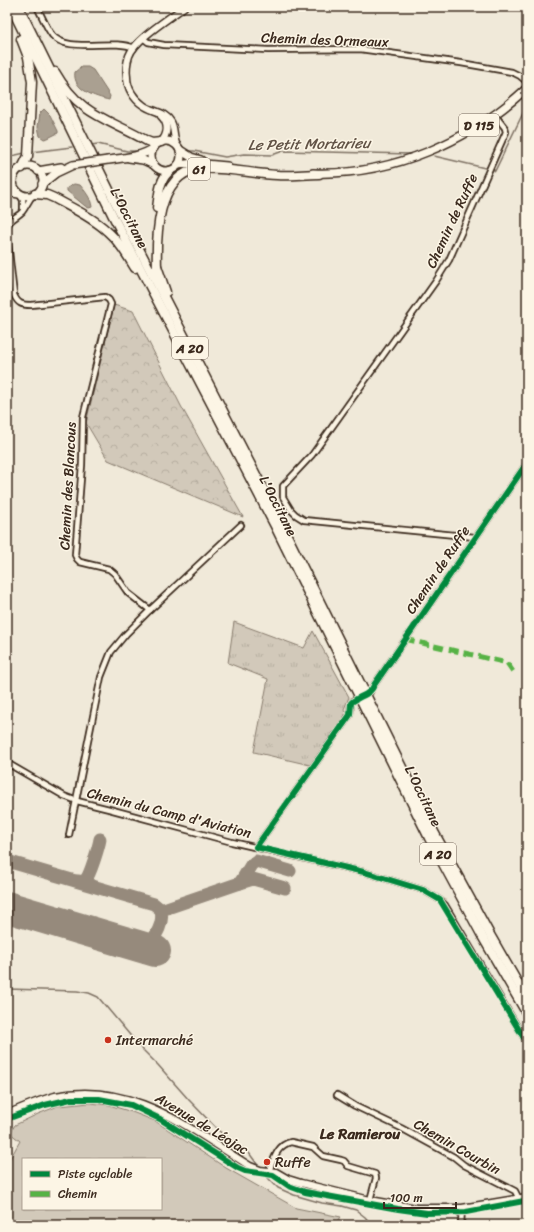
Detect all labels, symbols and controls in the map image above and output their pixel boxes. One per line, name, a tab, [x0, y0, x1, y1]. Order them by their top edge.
street label: Chemin des Ormeaux	[261, 25, 390, 55]
road number: D 115	[459, 114, 499, 136]
water label: Le Petit Mortarieu	[248, 130, 372, 158]
road number: 61	[188, 158, 210, 180]
street label: Chemin de Ruffe	[419, 169, 485, 273]
street label: L'Occitane	[103, 183, 155, 253]
road number: A 20	[172, 337, 208, 359]
street label: Chemin des Blancous	[52, 421, 84, 551]
street label: L'Occitane	[252, 471, 304, 541]
street label: Chemin de Ruffe	[399, 521, 477, 619]
street label: L'Occitane	[397, 761, 449, 831]
street label: Chemin du Camp d'Aviation	[84, 780, 254, 846]
road number: A 20	[420, 843, 456, 865]
place label: Intermarché	[115, 1028, 193, 1053]
marker: Intermarché	[103, 1035, 113, 1045]
street label: Avenue de Léojac	[149, 1086, 254, 1162]
street label: Chemin Courbin	[409, 1112, 506, 1182]
district label: Le Ramierou	[320, 1121, 401, 1147]
place label: Ruffe	[275, 1150, 311, 1175]
marker: Ruffe	[262, 1157, 272, 1167]
legend	[22, 1158, 162, 1210]
text: Piste cyclable	[58, 1163, 132, 1185]
text: Chemin	[58, 1183, 97, 1205]
scale bar	[384, 1184, 456, 1210]
text: 100 m	[390, 1187, 423, 1209]

